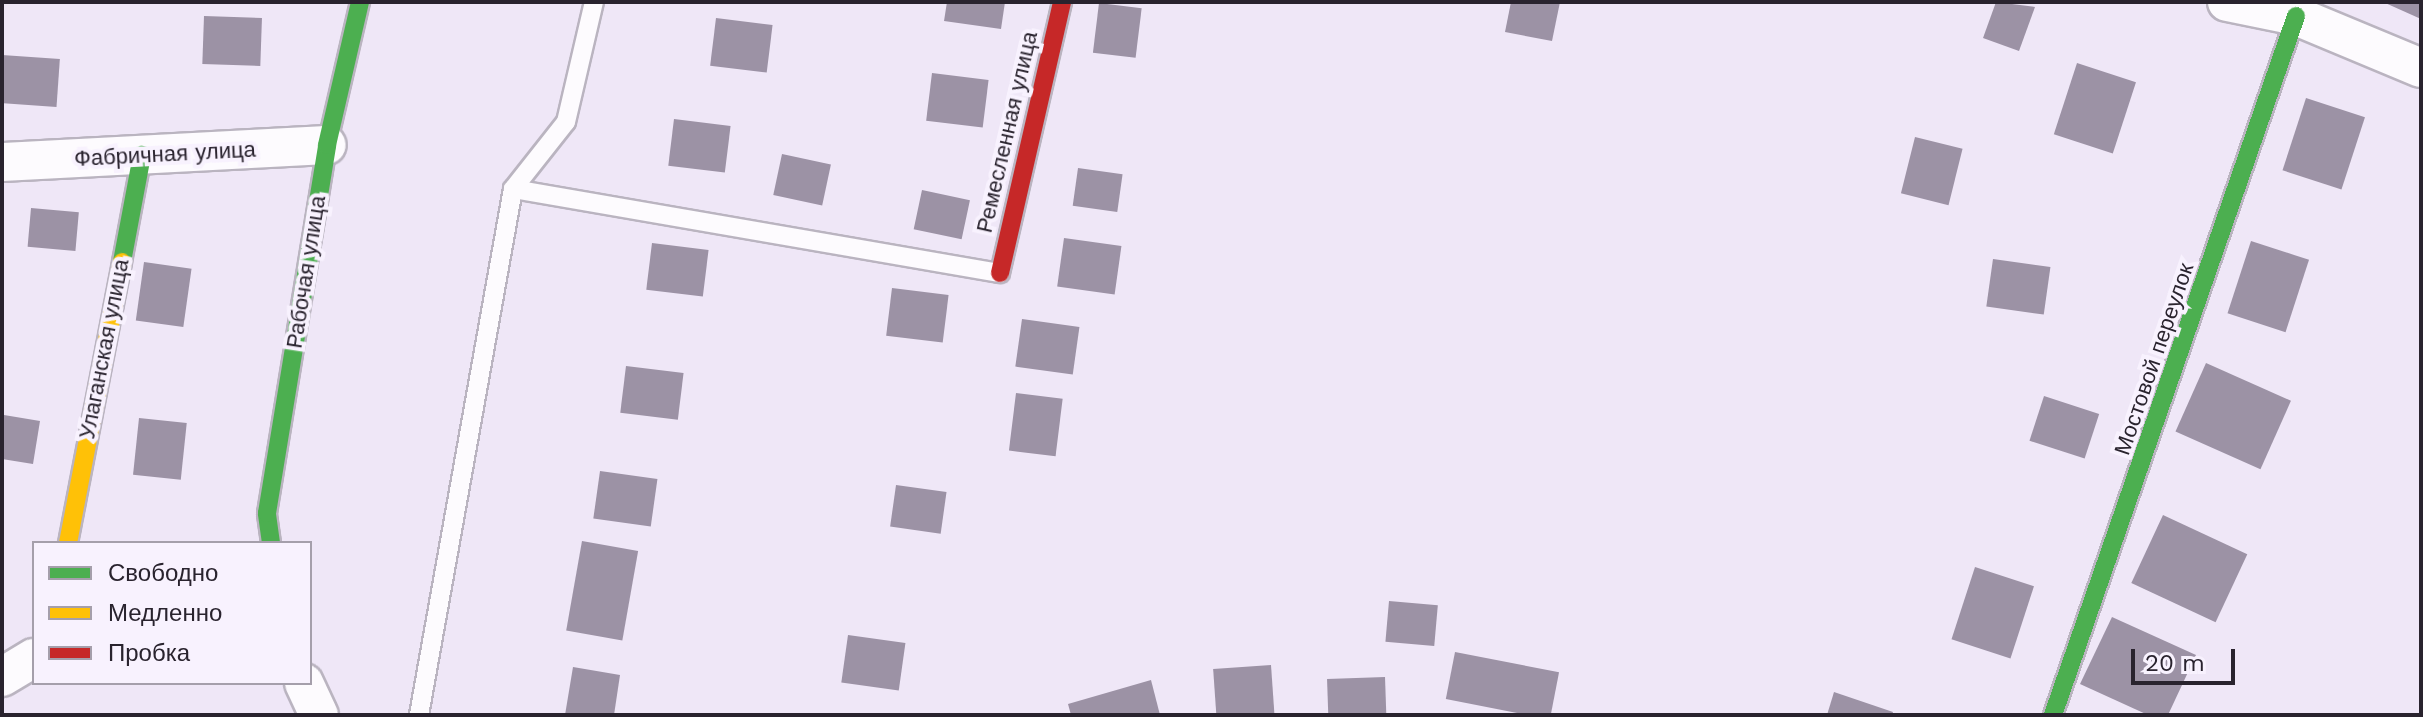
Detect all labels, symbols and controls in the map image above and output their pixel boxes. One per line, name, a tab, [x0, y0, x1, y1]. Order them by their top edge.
street label: Ремесленная улица	[971, 29, 1043, 235]
street label: Фабричная улица	[74, 136, 256, 172]
street label: Рабочая улица	[281, 194, 331, 350]
street label: Улаганская улица	[74, 257, 134, 441]
street label: Мостовой переулок	[2109, 260, 2199, 458]
legend	[32, 541, 312, 685]
text: Свободно	[108, 559, 218, 587]
text: Медленно	[108, 599, 222, 627]
scale bar	[2135, 633, 2239, 683]
text: Пробка	[108, 639, 190, 667]
text: 20 m	[2145, 649, 2205, 677]

